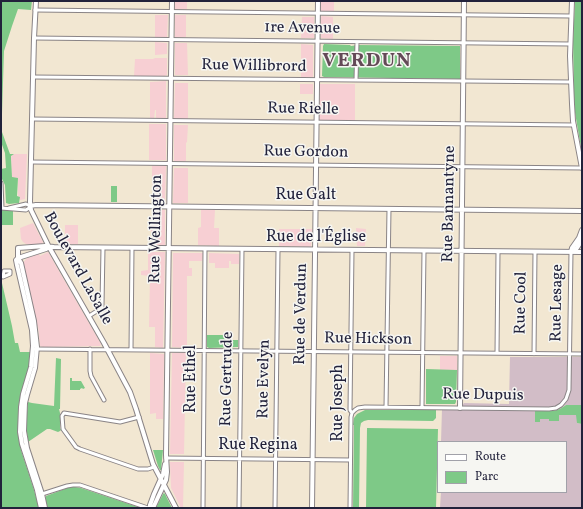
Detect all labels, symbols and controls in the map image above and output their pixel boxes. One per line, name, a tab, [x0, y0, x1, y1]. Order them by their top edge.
street label: 1re Avenue	[264, 19, 340, 39]
district label: VERDUN	[322, 50, 412, 74]
street label: Rue Willibrord	[201, 56, 307, 78]
street label: Rue Rielle	[267, 100, 339, 120]
street label: Rue Gordon	[263, 143, 349, 163]
street label: Rue Bannantyne	[439, 145, 461, 263]
street label: Rue Wellington	[146, 174, 168, 284]
street label: Rue Galt	[276, 186, 336, 206]
street label: Boulevard LaSalle	[38, 209, 116, 329]
street label: Rue de l'Église	[266, 228, 366, 248]
street label: Rue de Verdun	[292, 263, 312, 365]
street label: Rue Lesage	[548, 264, 568, 342]
street label: Rue Cool	[512, 271, 532, 335]
street label: Rue Hickson	[324, 330, 412, 350]
street label: Rue Gertrude	[218, 331, 238, 427]
street label: Rue Evelyn	[255, 339, 275, 419]
street label: Rue Ethel	[182, 345, 202, 413]
street label: Rue Joseph	[329, 364, 349, 442]
street label: Rue Dupuis	[442, 386, 524, 406]
street label: Rue Regina	[218, 436, 298, 456]
legend	[437, 441, 567, 493]
text: Route	[475, 449, 506, 465]
text: Parc	[475, 469, 498, 485]

